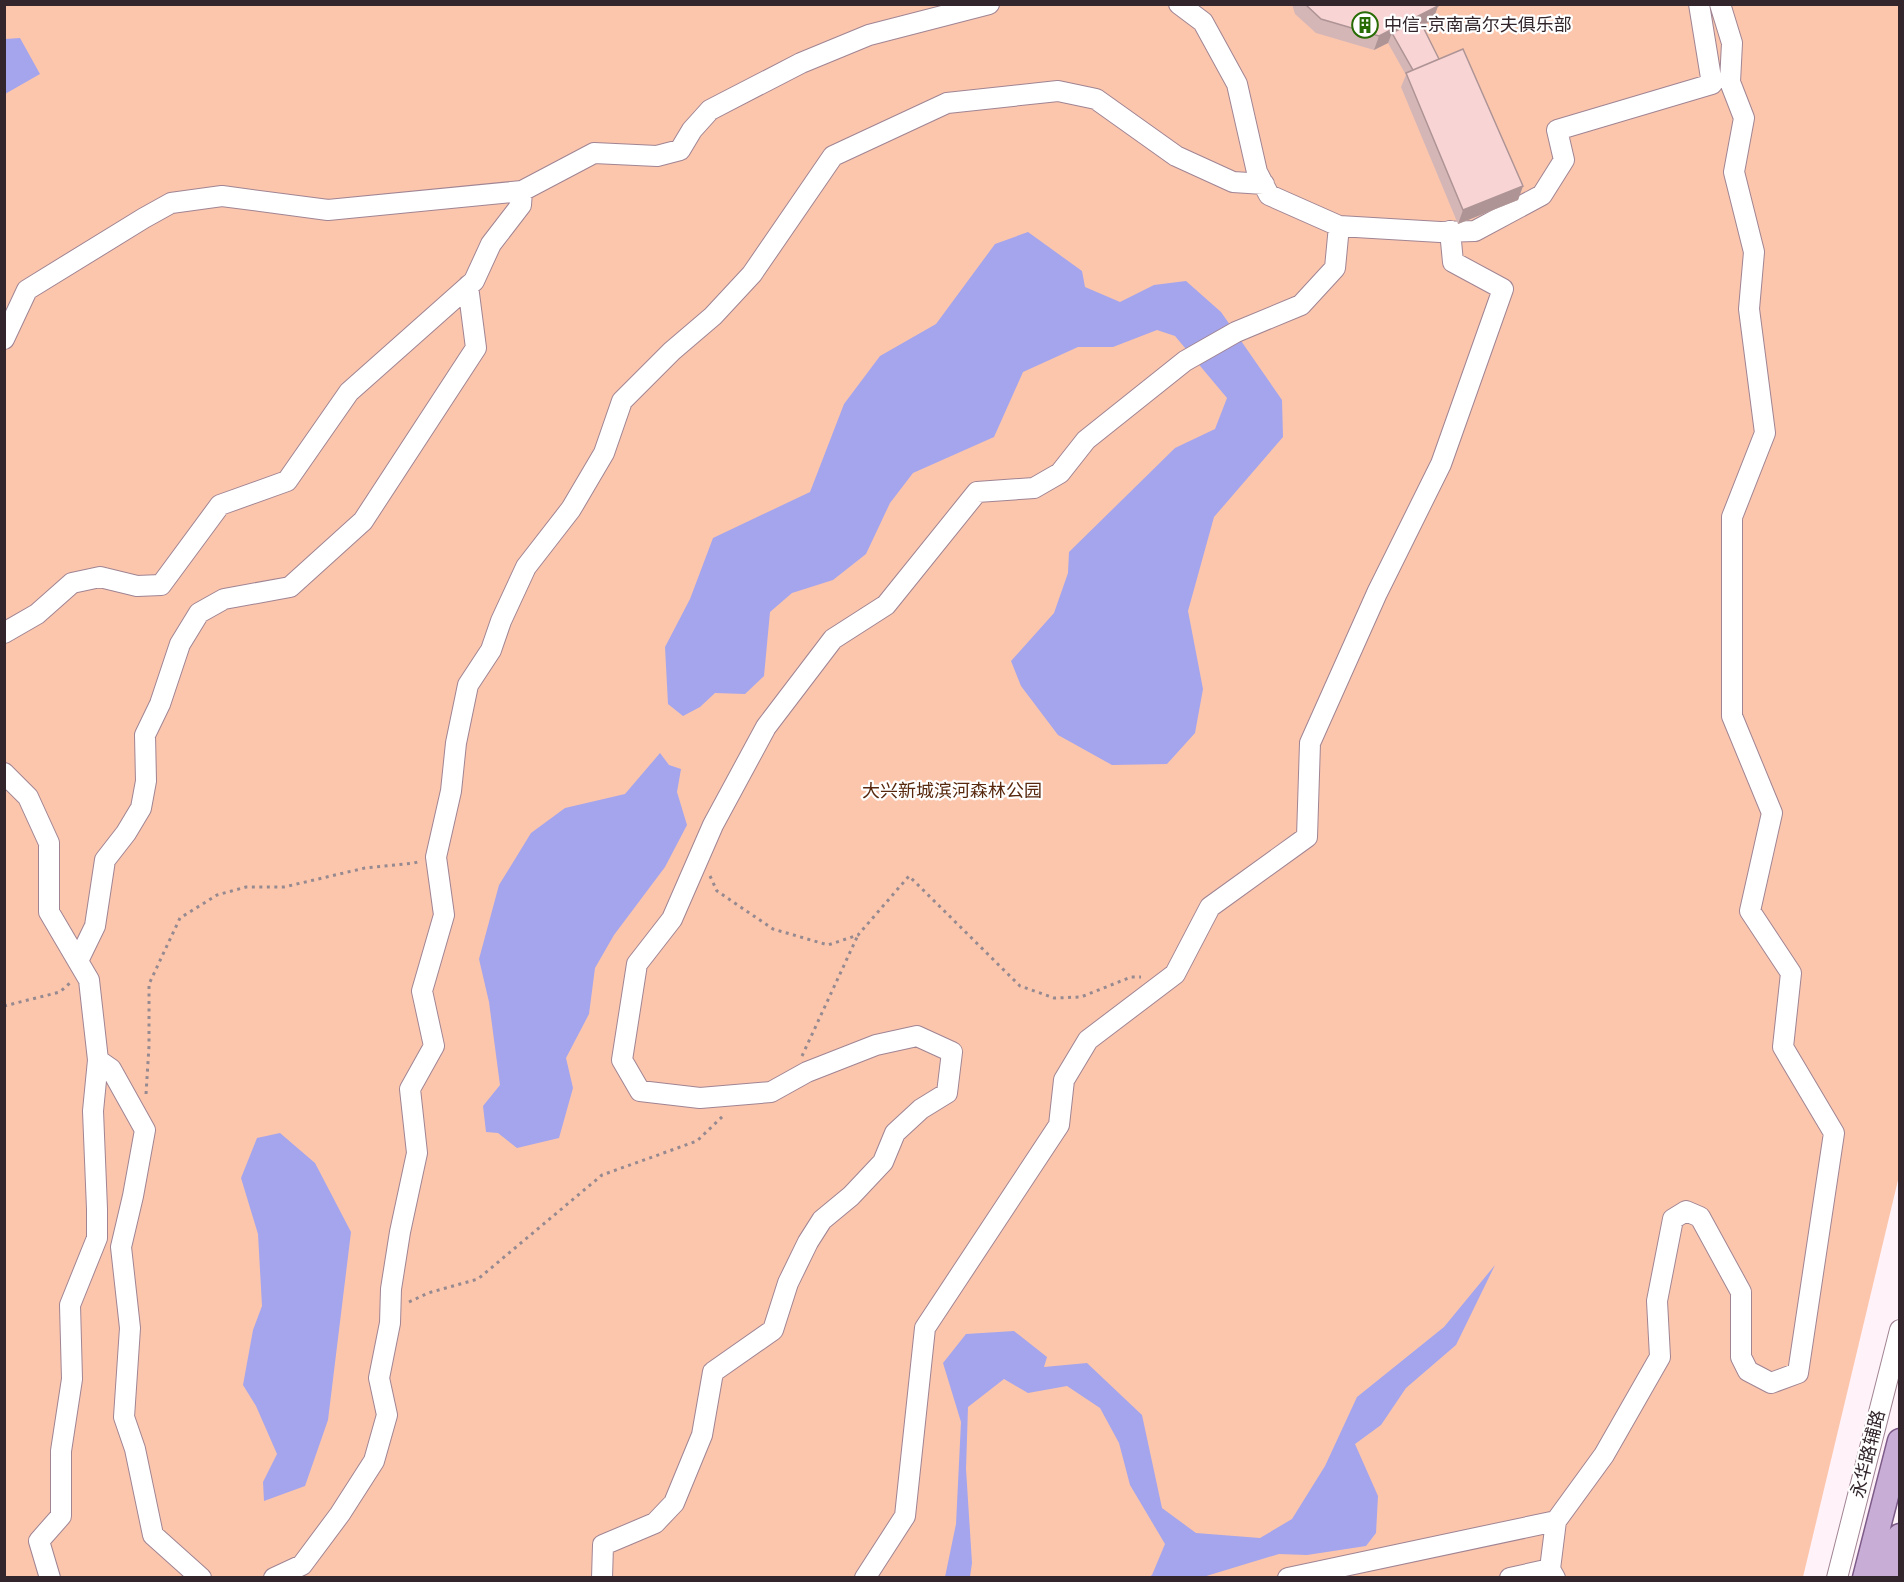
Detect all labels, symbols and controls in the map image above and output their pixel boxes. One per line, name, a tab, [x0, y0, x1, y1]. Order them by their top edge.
building icon: 中信-京南高尔夫俱乐部	[1350, 10, 1380, 40]
place label: 中信-京南高尔夫俱乐部	[1384, 13, 1572, 37]
park label: 大兴新城滨河森林公园	[862, 779, 1042, 803]
street label: 永华路辅路	[1845, 1407, 1891, 1501]

